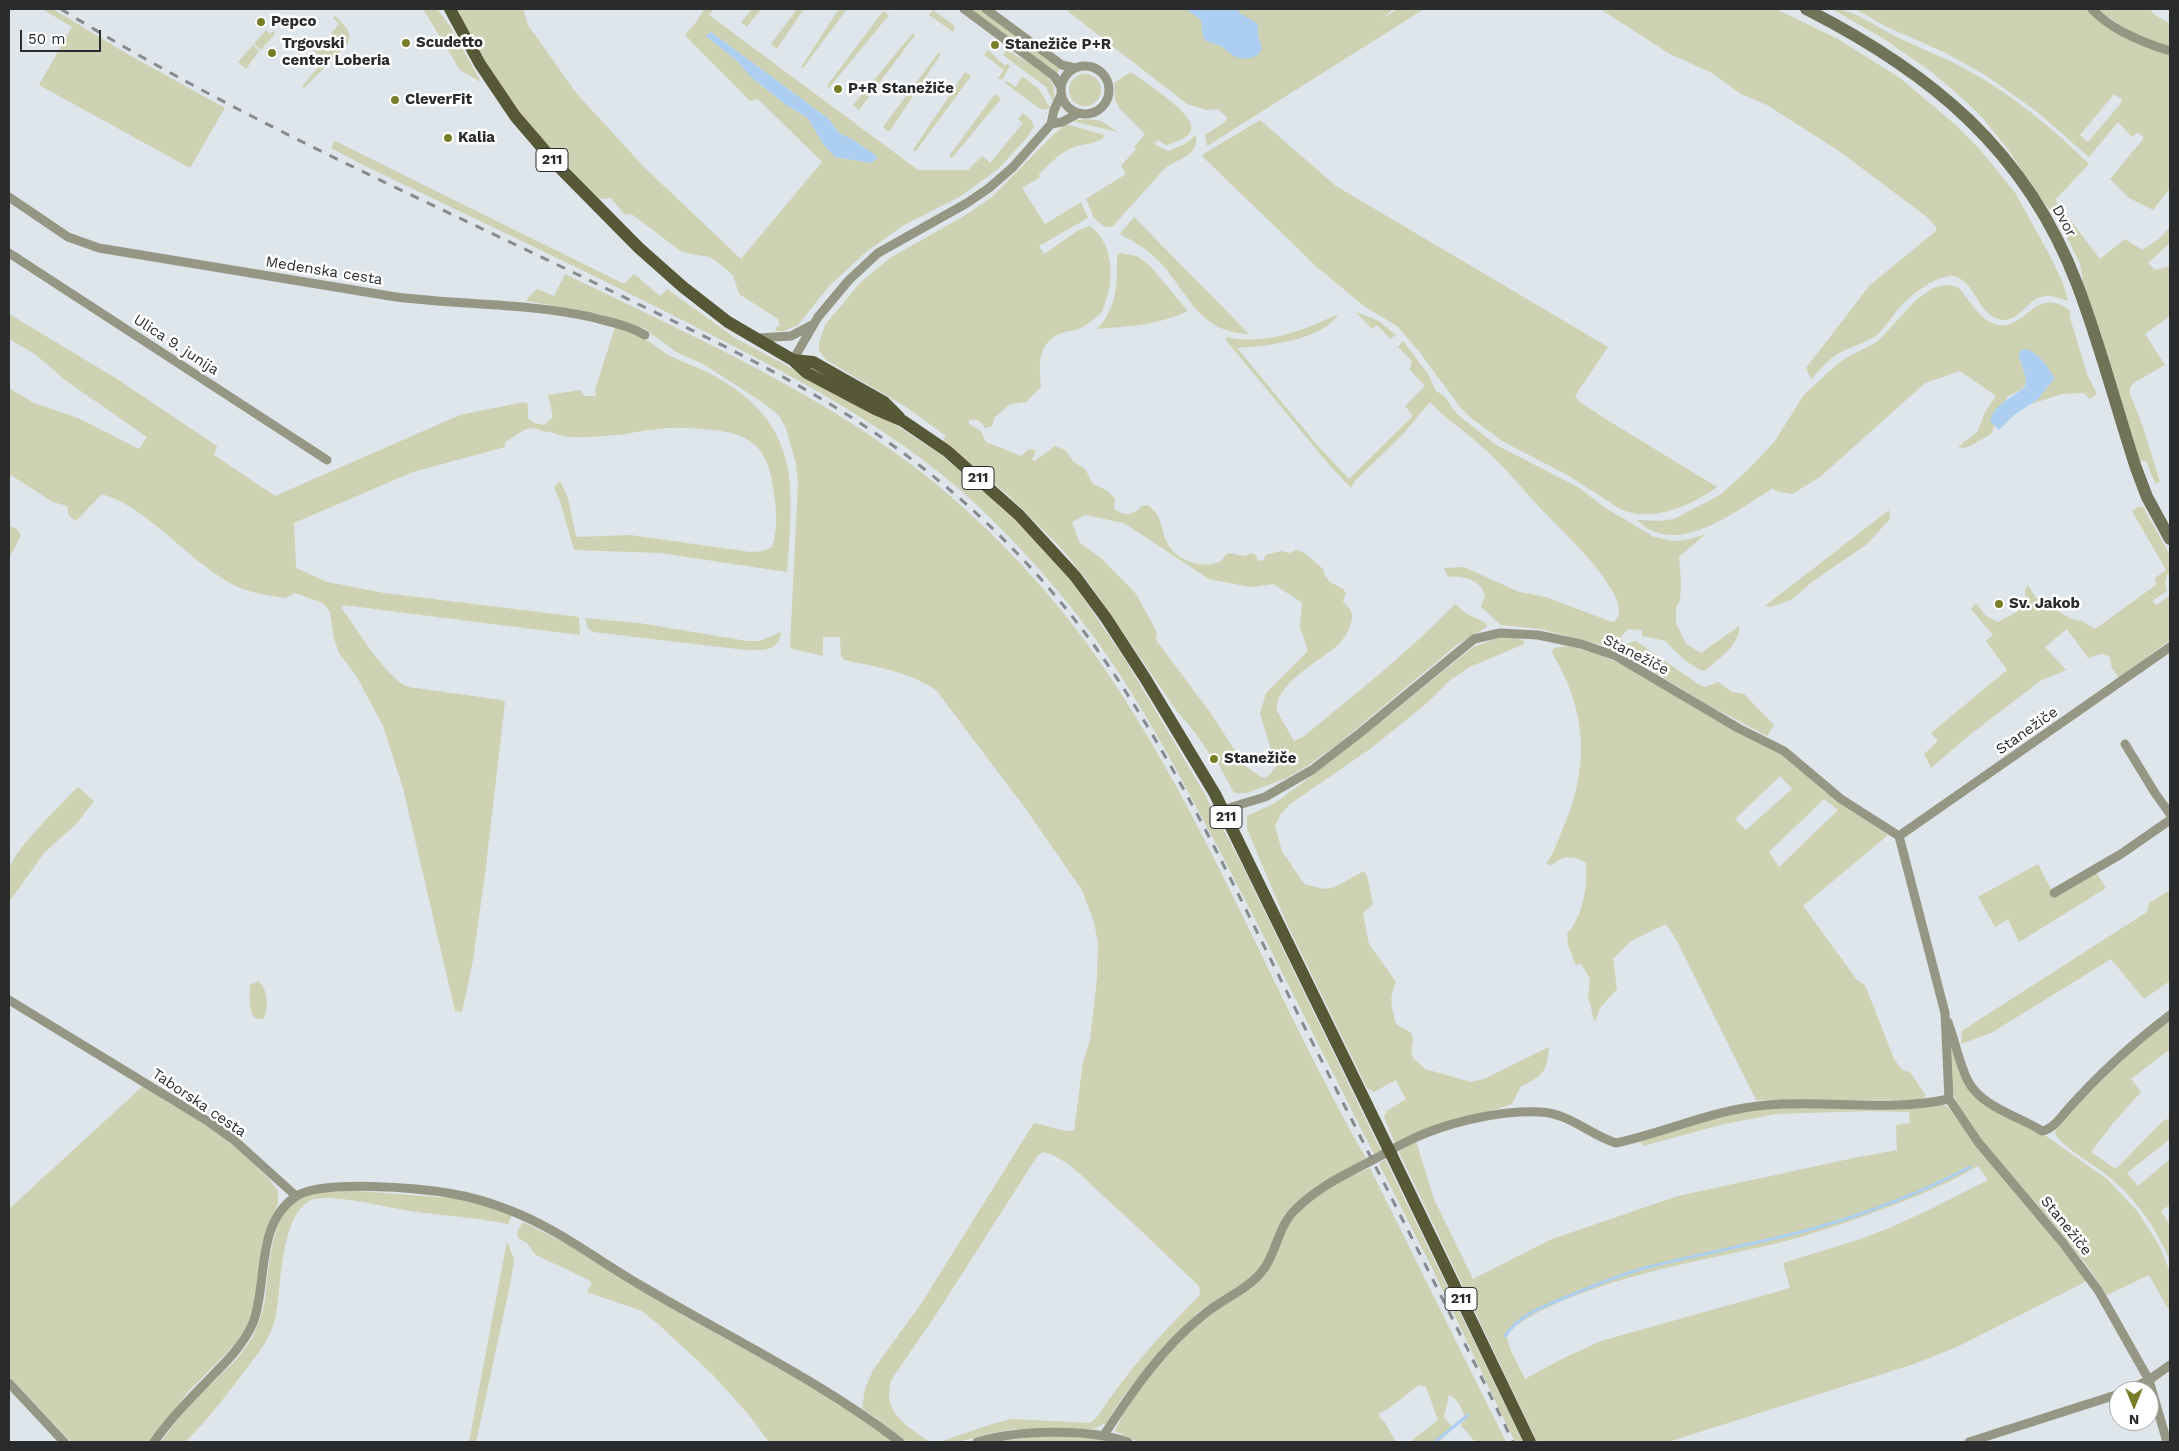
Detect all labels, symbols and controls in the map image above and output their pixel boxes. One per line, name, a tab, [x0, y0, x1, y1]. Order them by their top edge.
place label: Pepco	[271, 13, 316, 31]
marker: Pepco	[255, 16, 267, 28]
scale bar	[22, 20, 104, 52]
text: 50 m	[28, 30, 65, 48]
place label: Scudetto	[416, 34, 483, 52]
place label: Trgovski center Loberia	[282, 35, 390, 70]
place label: Stanežiče P+R	[1005, 36, 1111, 54]
marker: Scudetto	[400, 37, 412, 49]
marker: Stanežiče P+R	[989, 39, 1001, 51]
marker: Trgovski center Loberia	[266, 47, 278, 59]
place label: P+R Stanežiče	[848, 80, 954, 98]
marker: P+R Stanežiče	[832, 83, 844, 95]
place label: CleverFit	[405, 91, 472, 109]
marker: CleverFit	[389, 94, 401, 106]
place label: Kalia	[458, 129, 495, 147]
marker: Kalia	[442, 132, 454, 144]
road number: 211	[536, 148, 568, 172]
street label: Dvor	[2048, 202, 2080, 240]
street label: Medenska cesta	[264, 253, 384, 289]
street label: Ulica 9. junija	[130, 311, 222, 379]
road number: 211	[962, 466, 994, 489]
place label: Sv. Jakob	[2009, 595, 2080, 613]
marker: Sv. Jakob	[1993, 598, 2005, 610]
street label: Stanežiče	[1600, 631, 1672, 679]
street label: Stanežiče	[1993, 703, 2061, 759]
place label: Stanežiče	[1224, 750, 1296, 768]
marker: Stanežiče	[1208, 753, 1220, 765]
road number: 211	[1210, 806, 1242, 829]
street label: Taborska cesta	[148, 1065, 250, 1141]
street label: Stanežiče	[2037, 1193, 2095, 1259]
road number: 211	[1445, 1288, 1477, 1310]
north arrow	[2109, 1381, 2159, 1431]
text: N	[2129, 1412, 2139, 1428]

